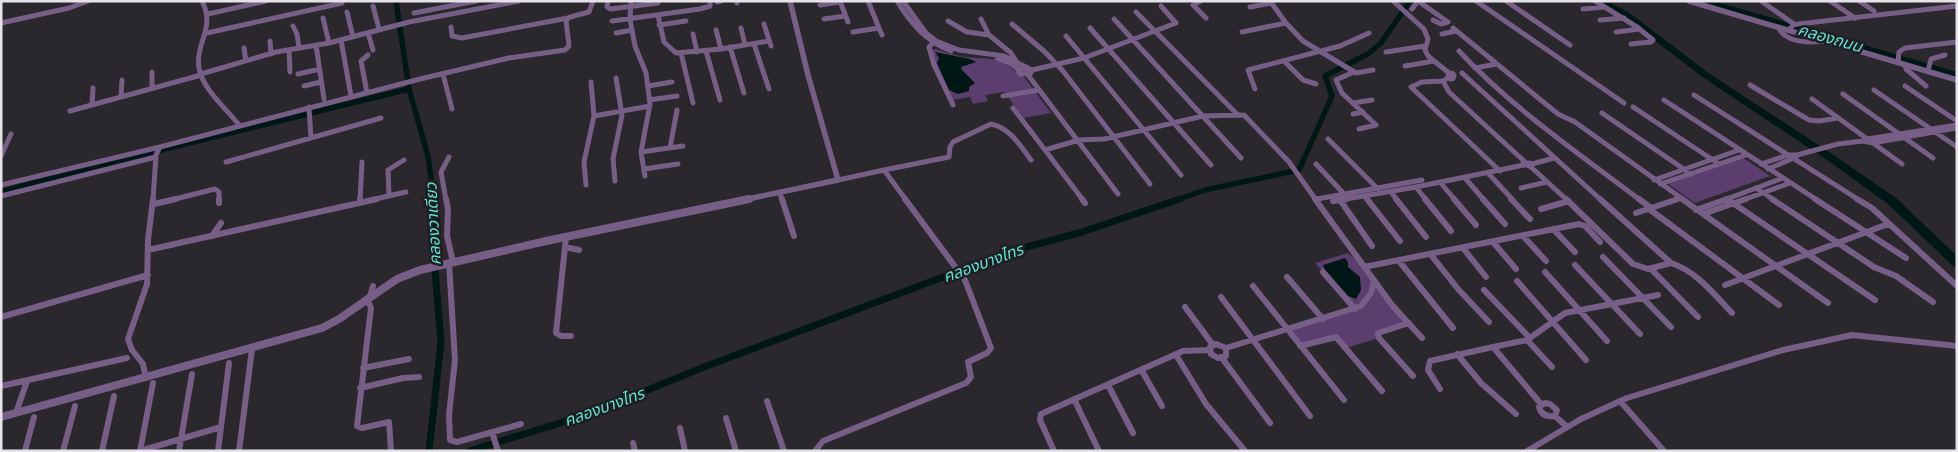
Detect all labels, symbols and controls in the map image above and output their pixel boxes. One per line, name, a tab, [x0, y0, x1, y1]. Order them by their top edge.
water label: คลองถนน	[1796, 20, 1865, 57]
water label: คลองวาเดียว	[421, 181, 445, 266]
water label: คลองบางไทร	[940, 239, 1027, 286]
water label: คลองบางไทร	[561, 383, 648, 430]

